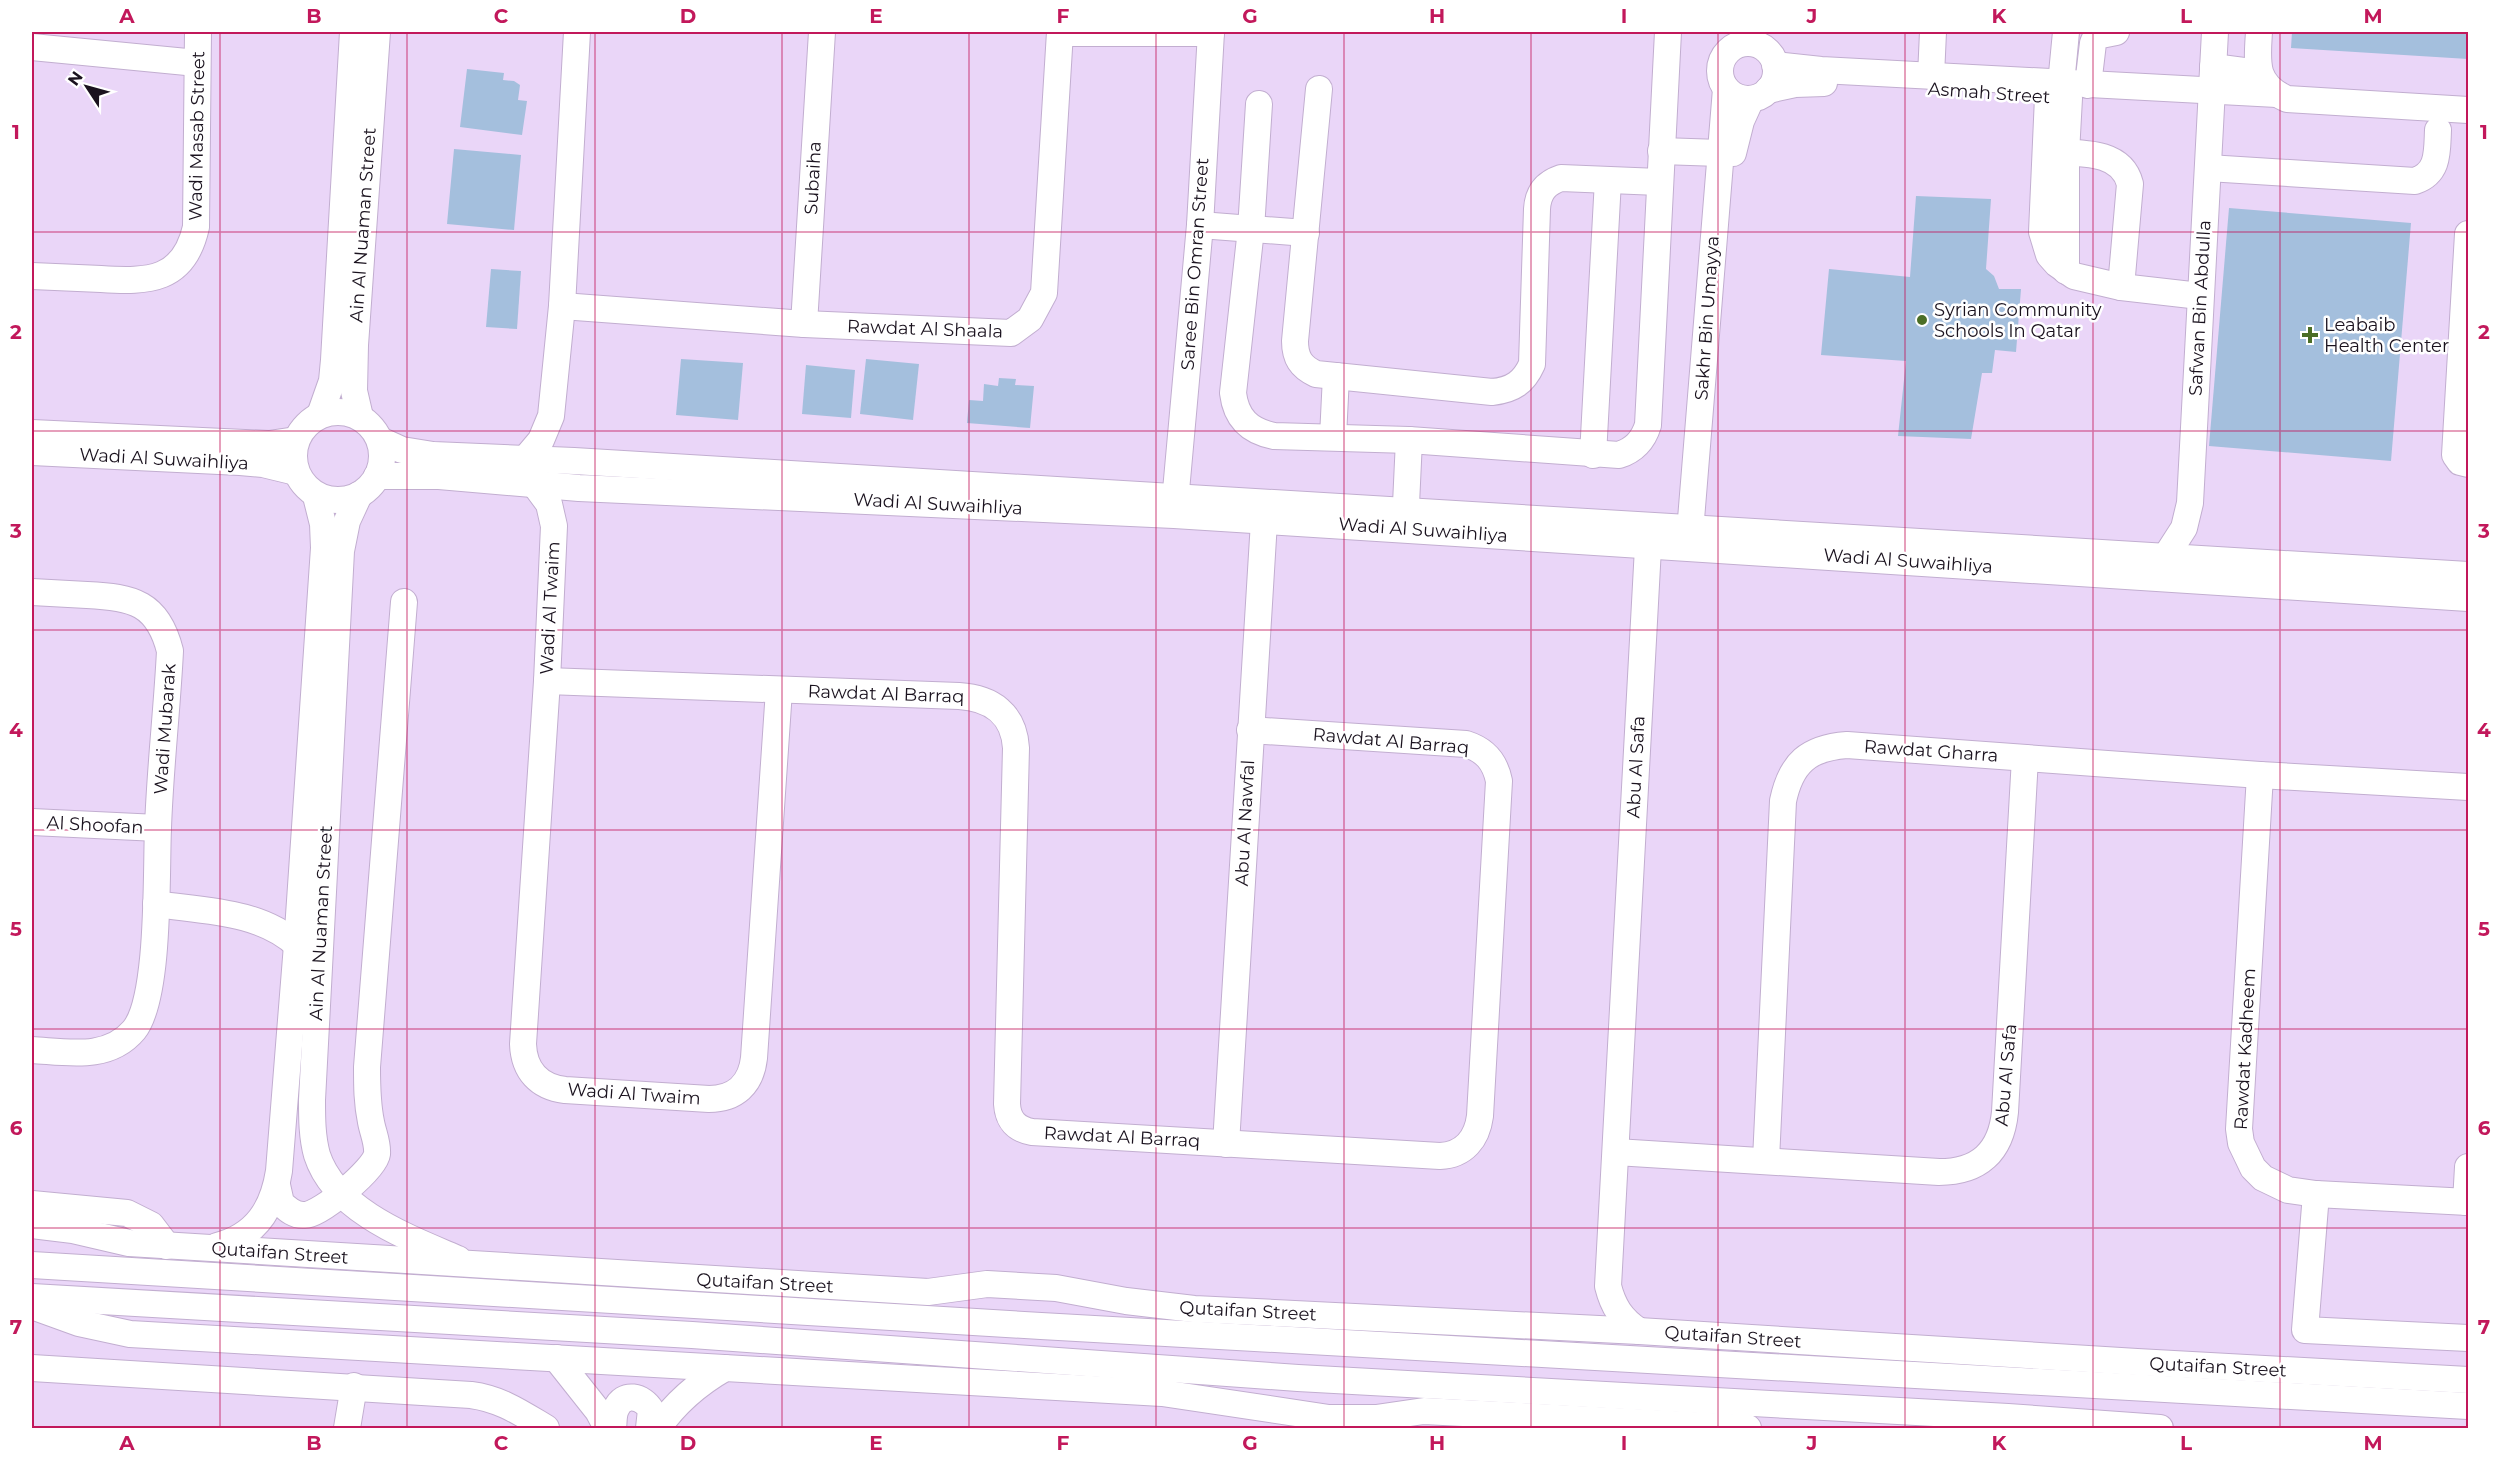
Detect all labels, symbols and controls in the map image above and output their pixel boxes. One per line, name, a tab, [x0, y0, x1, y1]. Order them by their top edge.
text: A	[118, 4, 135, 28]
text: B	[306, 4, 322, 28]
text: C	[494, 4, 509, 28]
text: D	[680, 4, 696, 28]
text: E	[869, 4, 883, 28]
text: F	[1057, 4, 1070, 28]
text: G	[1242, 4, 1258, 28]
text: H	[1429, 4, 1445, 28]
text: I	[1621, 4, 1627, 28]
text: J	[1806, 4, 1817, 28]
text: K	[1992, 4, 2008, 28]
text: L	[2180, 4, 2192, 28]
text: M	[2363, 4, 2383, 28]
street label: Wadi Masab Street	[185, 51, 209, 221]
north arrow	[57, 57, 117, 117]
text: N	[64, 68, 87, 89]
street label: Asmah Street	[1927, 78, 2051, 108]
text: 1	[12, 120, 20, 144]
text: 1	[2480, 120, 2488, 144]
street label: Ain Al Nuaman Street	[345, 127, 381, 323]
street label: Subaiha	[800, 141, 826, 215]
street label: Saree Bin Omran Street	[1177, 157, 1213, 371]
street label: Safwan Bin Abdulla	[2184, 220, 2216, 396]
street label: Sakhr Bin Umayya	[1690, 235, 1724, 401]
place label: Syrian Community Schools In Qatar	[1934, 299, 2102, 342]
marker: Syrian Community Schools In Qatar	[1915, 313, 1929, 327]
place label: Leabaib Health Center	[2324, 314, 2449, 357]
street label: Rawdat Al Shaala	[847, 315, 1003, 343]
text: 2	[10, 320, 22, 344]
text: 2	[2478, 320, 2490, 344]
marker: Leabaib Health Center	[2301, 326, 2319, 344]
street label: Wadi Al Suwaihliya	[79, 444, 249, 474]
street label: Wadi Al Suwaihliya	[853, 489, 1023, 519]
street label: Wadi Al Suwaihliya	[1338, 513, 1508, 547]
text: 3	[9, 519, 22, 543]
text: 3	[2477, 519, 2490, 543]
street label: Wadi Al Twaim	[536, 541, 564, 675]
street label: Wadi Al Suwaihliya	[1823, 544, 1993, 578]
street label: Wadi Mubarak	[149, 663, 181, 795]
street label: Rawdat Al Barraq	[807, 680, 965, 708]
street label: Abu Al Safa	[1622, 715, 1650, 819]
text: 4	[9, 718, 23, 742]
text: 4	[2477, 718, 2491, 742]
street label: Rawdat Al Barraq	[1312, 723, 1470, 759]
street label: Rawdat Gharra	[1863, 735, 1999, 767]
street label: Abu Al Nawfal	[1231, 759, 1259, 887]
street label: Al Shoofan	[46, 811, 144, 839]
street label: Ain Al Nuaman Street	[305, 825, 337, 1021]
text: 5	[10, 917, 22, 941]
text: 5	[2478, 917, 2490, 941]
street label: Rawdat Kadheem	[2230, 967, 2260, 1131]
street label: Abu Al Safa	[1991, 1023, 2021, 1127]
street label: Wadi Al Twaim	[567, 1078, 701, 1110]
text: 6	[10, 1116, 23, 1140]
text: 6	[2478, 1116, 2491, 1140]
street label: Rawdat Al Barraq	[1043, 1122, 1201, 1152]
street label: Qutaifan Street	[211, 1237, 349, 1269]
street label: Qutaifan Street	[696, 1268, 834, 1298]
street label: Qutaifan Street	[1179, 1296, 1317, 1326]
text: 7	[10, 1315, 22, 1339]
text: 7	[2478, 1315, 2490, 1339]
street label: Qutaifan Street	[1664, 1321, 1802, 1353]
street label: Qutaifan Street	[2149, 1352, 2287, 1382]
text: A	[118, 1431, 135, 1455]
text: B	[306, 1431, 322, 1455]
text: C	[494, 1431, 509, 1455]
text: D	[680, 1431, 696, 1455]
text: E	[869, 1431, 883, 1455]
text: F	[1057, 1431, 1070, 1455]
text: G	[1242, 1431, 1258, 1455]
text: H	[1429, 1431, 1445, 1455]
text: I	[1621, 1431, 1627, 1455]
text: J	[1806, 1431, 1817, 1455]
text: K	[1992, 1431, 2008, 1455]
text: L	[2180, 1431, 2192, 1455]
text: M	[2363, 1431, 2383, 1455]

